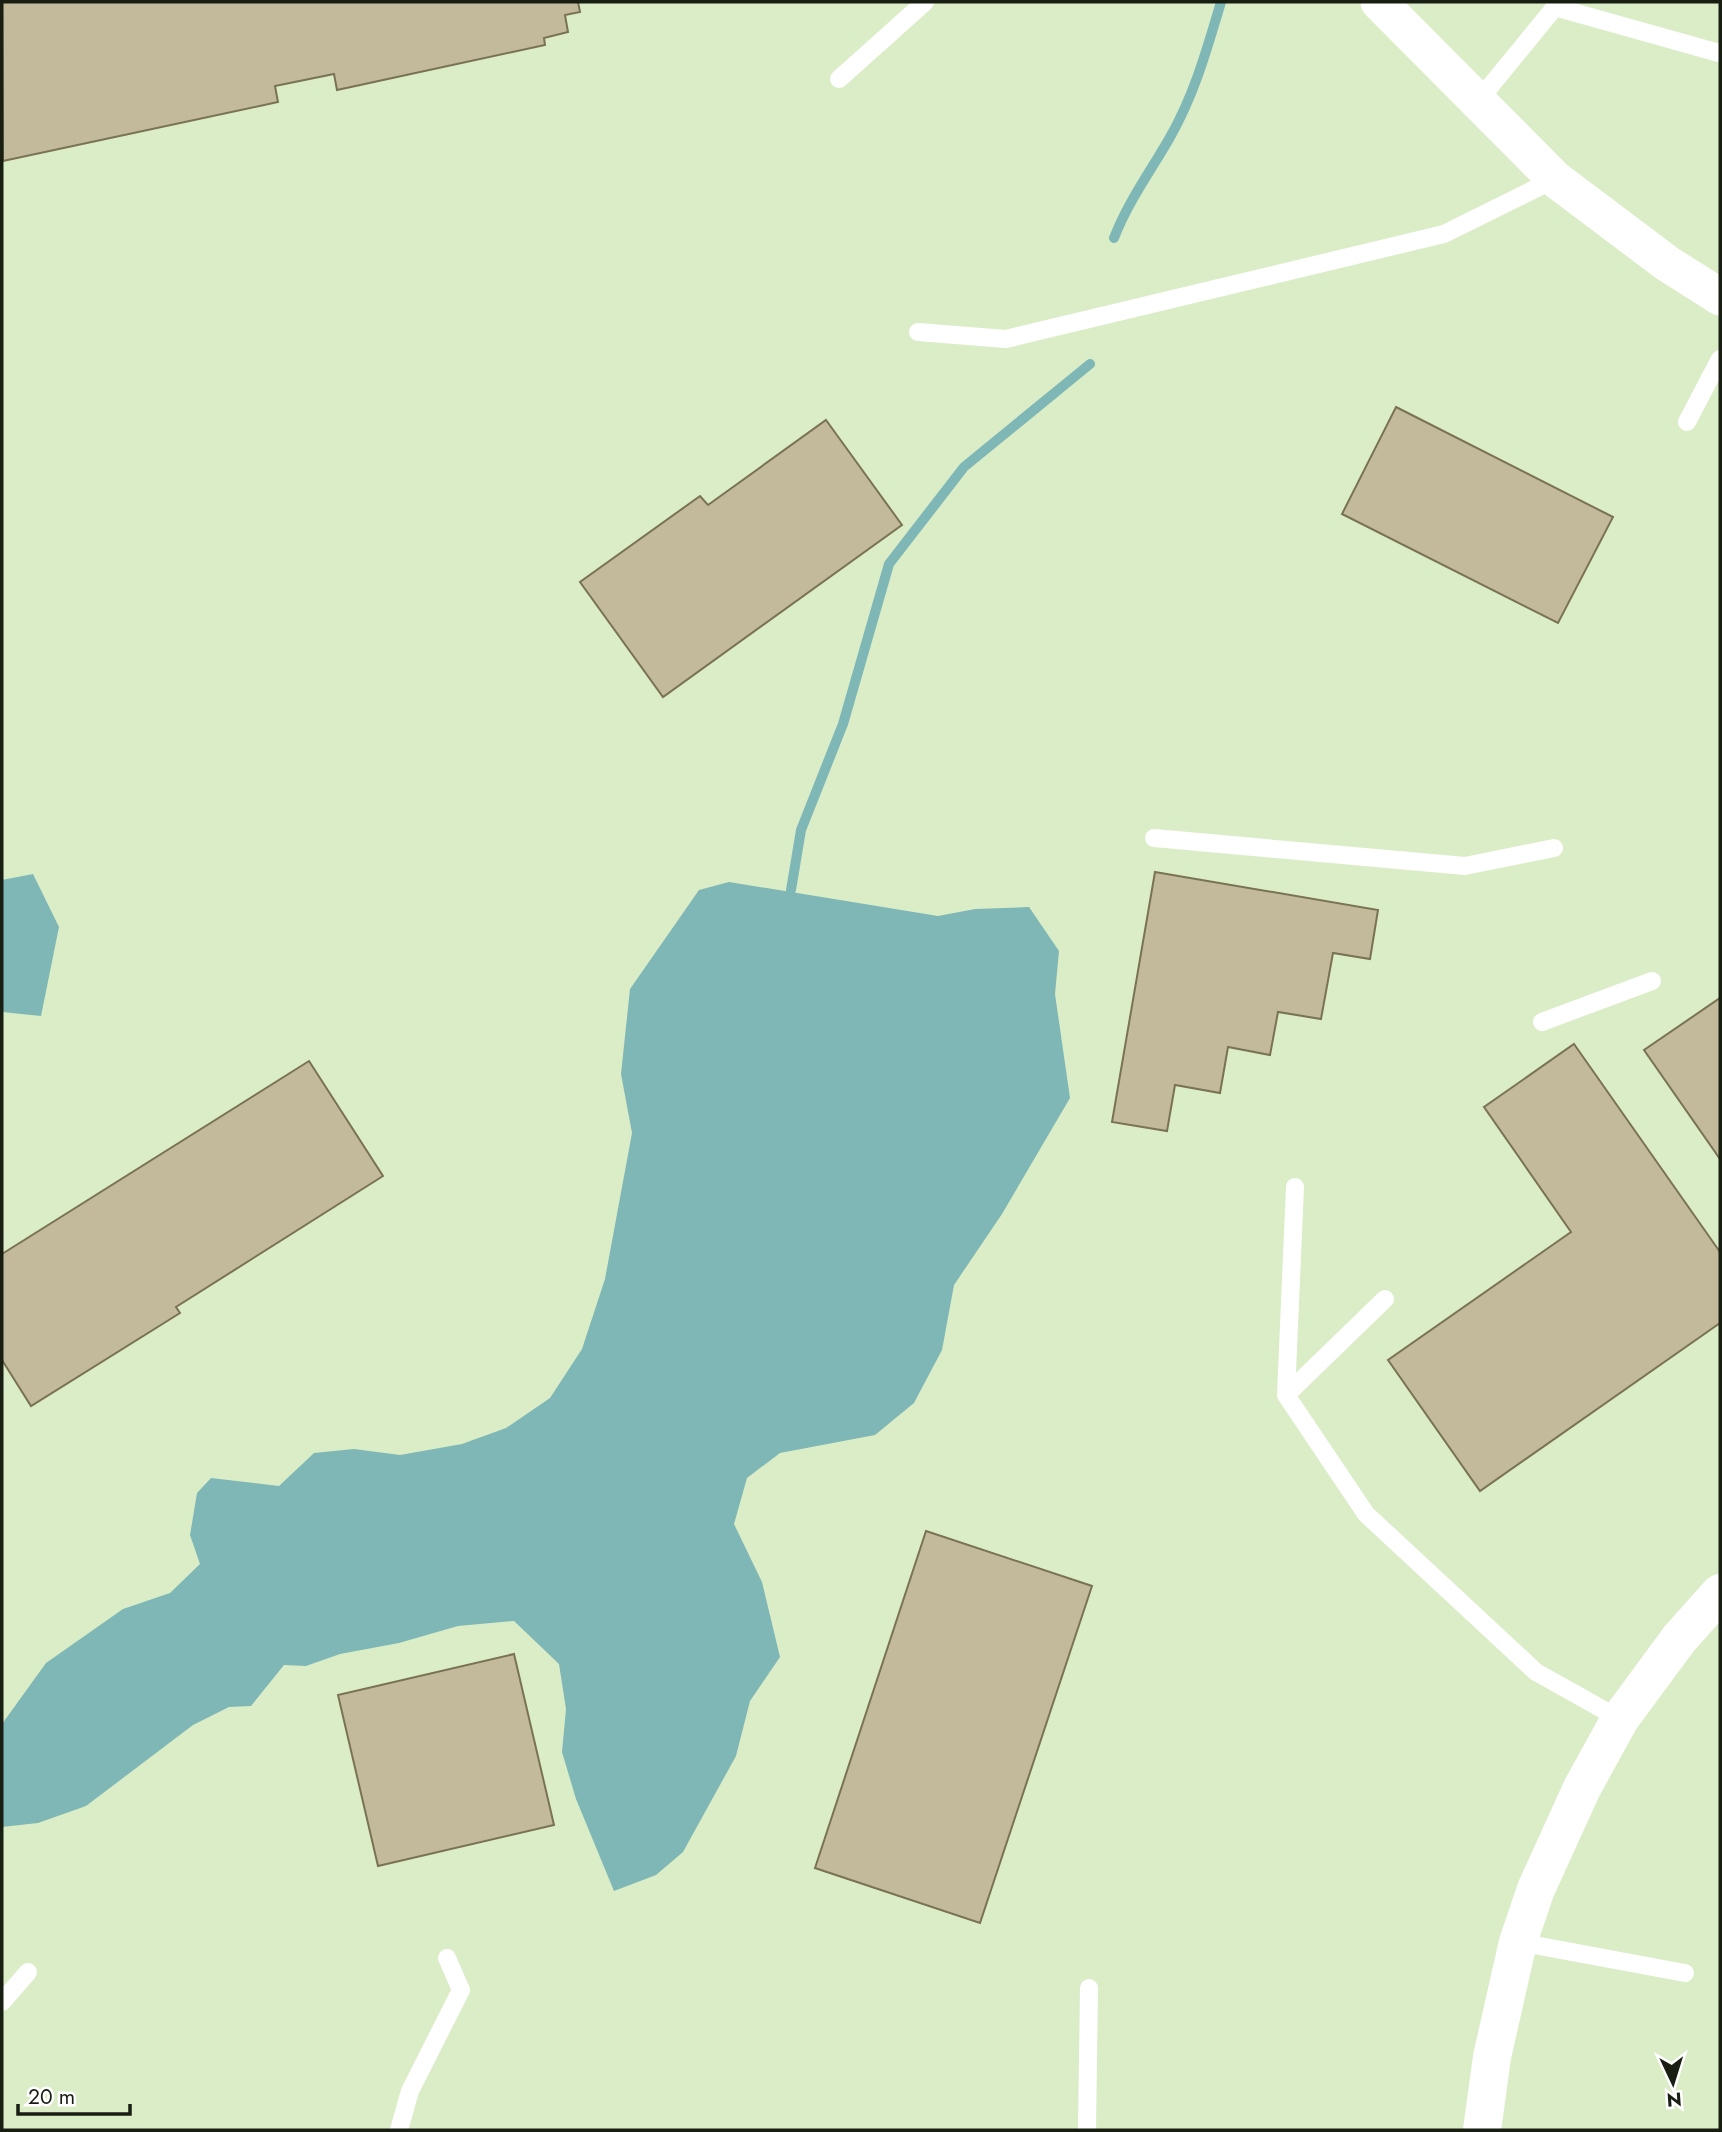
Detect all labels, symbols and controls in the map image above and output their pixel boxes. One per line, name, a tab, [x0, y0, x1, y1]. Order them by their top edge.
north arrow	[1638, 2048, 1708, 2118]
scale bar	[18, 2072, 130, 2116]
text: 20 m	[28, 2082, 75, 2112]
text: N	[1666, 2085, 1683, 2113]

